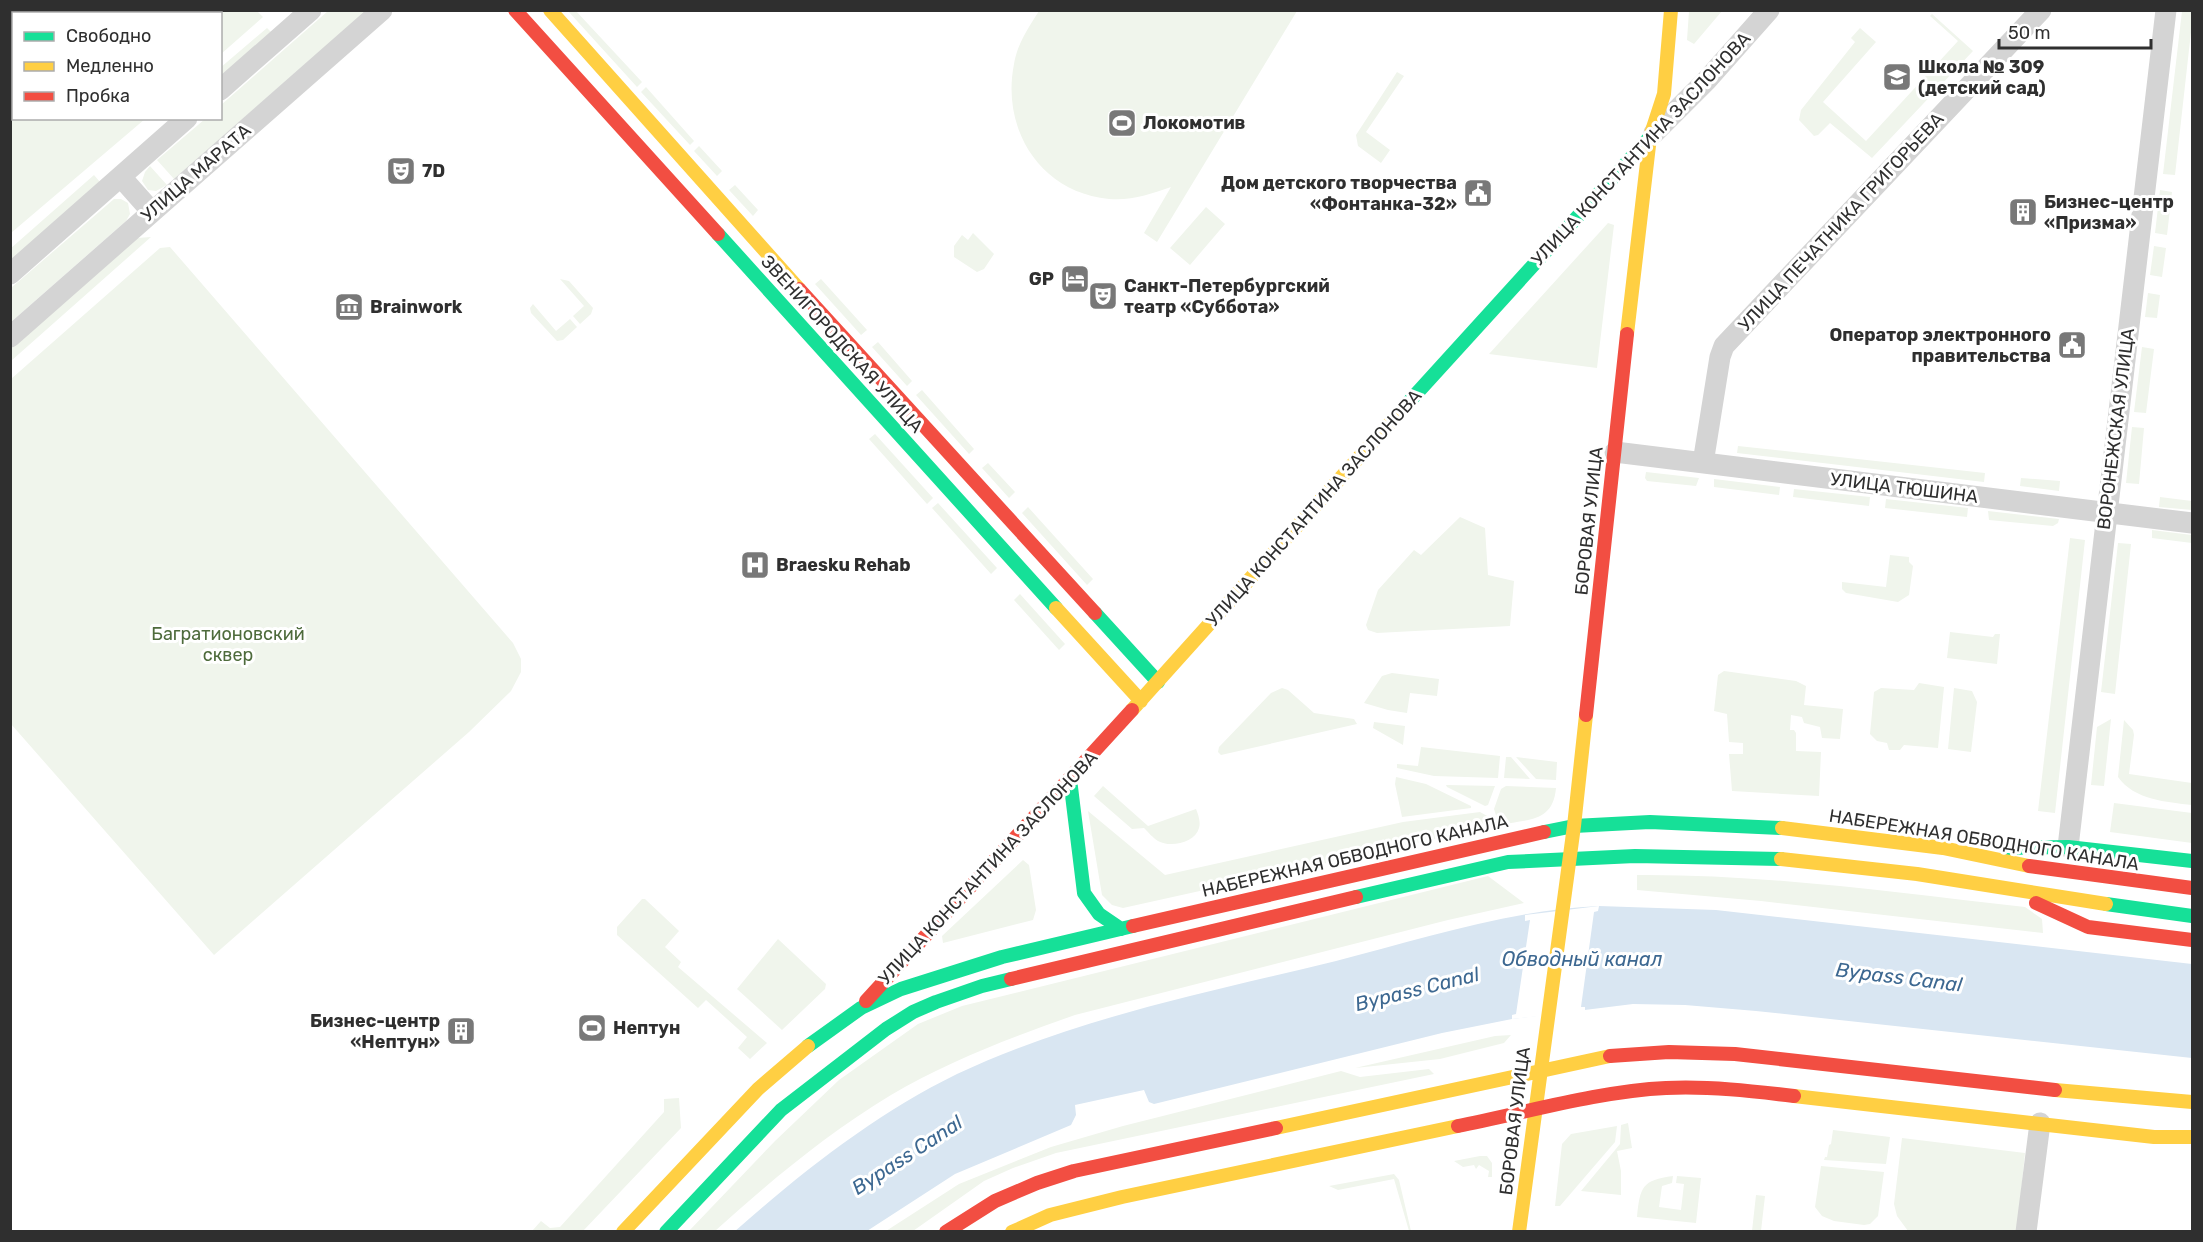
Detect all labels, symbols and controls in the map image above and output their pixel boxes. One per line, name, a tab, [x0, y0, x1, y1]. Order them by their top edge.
legend	[12, 12, 222, 120]
scale bar	[1999, 12, 2150, 50]
text: 50 m	[2008, 22, 2051, 44]
text: Свободно	[66, 25, 151, 47]
street label: УЛИЦА КОНСТАНТИНА ЗАСЛОНОВА	[1527, 28, 1755, 270]
text: Медленно	[66, 55, 154, 77]
place label: Школа № 309 (детский сад)	[1918, 56, 2046, 99]
school or university icon: Школа № 309 (детский сад)	[1881, 61, 1913, 93]
text: Пробка	[66, 85, 130, 107]
sports icon: Локомотив	[1106, 107, 1138, 139]
street label: УЛИЦА ПЕЧАТНИКА ГРИГОРЬЕВА	[1734, 108, 1948, 336]
place label: Локомотив	[1143, 112, 1246, 134]
street label: УЛИЦА МАРАТА	[137, 119, 255, 227]
theatre icon: 7D	[385, 155, 417, 187]
place label: 7D	[422, 160, 445, 182]
place label: Дом детского творчества «Фонтанка-32»	[1221, 172, 1457, 215]
public building icon: Дом детского творчества «Фонтанка-32»	[1462, 177, 1494, 209]
place label: Бизнес-центр «Призма»	[2044, 191, 2174, 234]
building icon: Бизнес-центр «Призма»	[2007, 196, 2039, 228]
street label: ЗВЕНИГОРОДСКАЯ УЛИЦА	[756, 251, 928, 437]
hotel icon: GP	[1059, 263, 1091, 295]
place label: GP	[1029, 268, 1054, 290]
place label: Санкт-Петербургский театр «Суббота»	[1124, 275, 1330, 318]
theatre icon: Санкт-Петербургский театр «Суббота»	[1087, 280, 1119, 312]
museum icon: Brainwork	[333, 291, 365, 323]
place label: Brainwork	[370, 296, 463, 318]
place label: Оператор электронного правительства	[1829, 324, 2051, 367]
street label: ВОРОНЕЖСКАЯ УЛИЦА	[2093, 327, 2139, 531]
public building icon: Оператор электронного правительства	[2056, 329, 2088, 361]
street label: УЛИЦА КОНСТАНТИНА ЗАСЛОНОВА	[1202, 385, 1426, 631]
street label: БОРОВАЯ УЛИЦА	[1570, 446, 1608, 596]
street label: УЛИЦА ТЮШИНА	[1829, 468, 1979, 508]
hospital icon: Braesku Rehab	[739, 549, 771, 581]
place label: Braesku Rehab	[776, 554, 911, 576]
park label: Багратионовский сквер	[151, 623, 305, 666]
street label: УЛИЦА КОНСТАНТИНА ЗАСЛОНОВА	[874, 747, 1102, 989]
street label: НАБЕРЕЖНАЯ ОБВОДНОГО КАНАЛА	[1827, 805, 2141, 875]
street label: НАБЕРЕЖНАЯ ОБВОДНОГО КАНАЛА	[1200, 810, 1510, 902]
water label: Обводный канал	[1502, 947, 1663, 971]
water label: Bypass Canal	[1834, 957, 1965, 997]
water label: Bypass Canal	[1352, 962, 1483, 1016]
place label: Бизнес-центр «Нептун»	[310, 1010, 440, 1053]
sports icon: Нептун	[576, 1012, 608, 1044]
building icon: Бизнес-центр «Нептун»	[445, 1015, 477, 1047]
place label: Нептун	[613, 1017, 680, 1039]
street label: БОРОВАЯ УЛИЦА	[1495, 1046, 1535, 1196]
water label: Bypass Canal	[847, 1110, 968, 1200]

